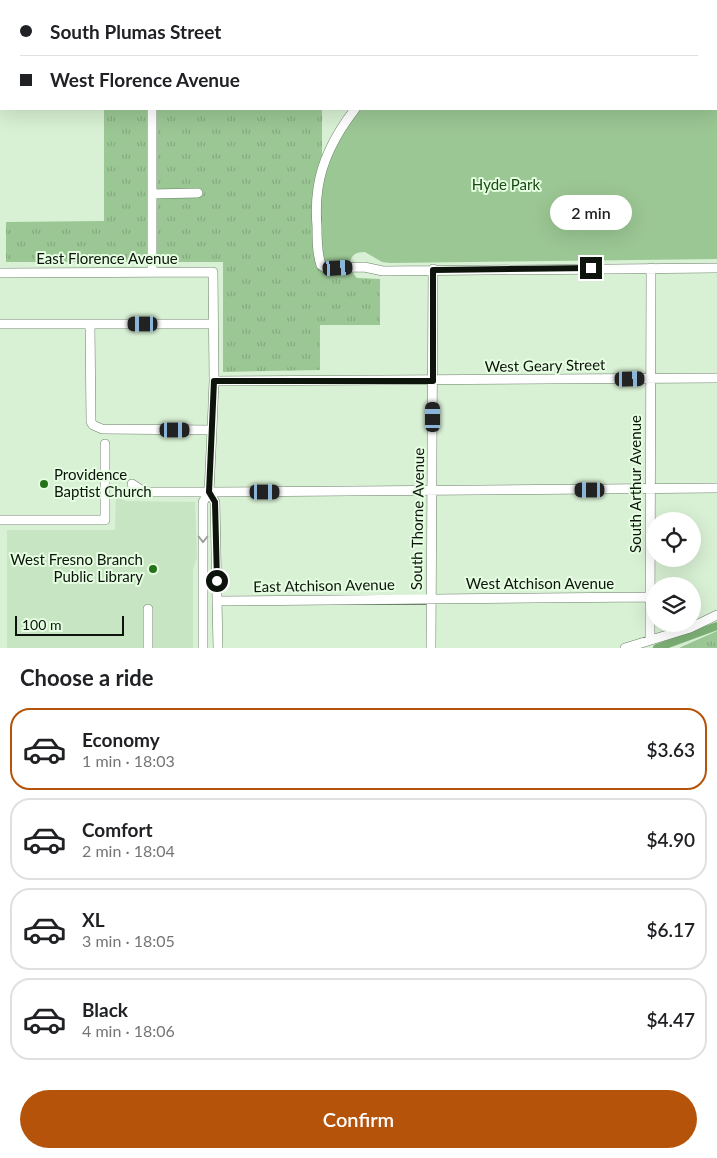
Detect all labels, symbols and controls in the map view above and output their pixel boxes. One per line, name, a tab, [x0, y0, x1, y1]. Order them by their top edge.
text: South Plumas Street	[50, 20, 221, 43]
text: West Florence Avenue	[50, 68, 240, 91]
park label: Hyde Park	[472, 175, 541, 193]
callout: 2 min	[550, 196, 632, 230]
text: 2 min	[571, 203, 611, 222]
street label: East Florence Avenue	[36, 249, 178, 267]
route end	[580, 257, 602, 279]
car	[322, 260, 353, 276]
car	[128, 317, 158, 332]
street label: West Geary Street	[484, 355, 606, 375]
car	[614, 371, 645, 387]
car	[425, 402, 440, 432]
street label: South Arthur Avenue	[626, 415, 644, 553]
car	[160, 423, 190, 438]
street label: South Thorne Avenue	[407, 448, 427, 590]
place label: Providence Baptist Church	[54, 465, 152, 500]
marker: Providence Baptist Church	[38, 478, 50, 490]
car	[575, 483, 605, 498]
car	[250, 485, 280, 500]
map controls	[646, 512, 701, 632]
button: locate	[646, 512, 701, 567]
one-way arrow	[198, 536, 208, 543]
place label: West Fresno Branch Public Library	[10, 550, 143, 585]
marker: West Fresno Branch Public Library	[147, 563, 159, 575]
route start	[206, 570, 228, 592]
street label: West Atchison Avenue	[466, 574, 614, 592]
street label: East Atchison Avenue	[253, 575, 395, 595]
button: layers	[646, 577, 701, 632]
scale bar	[15, 613, 124, 636]
text: 100 m	[22, 616, 61, 633]
text: Choose a ride	[20, 664, 154, 691]
icon: car	[22, 727, 67, 772]
text: Economy	[82, 728, 160, 751]
text: $3.63	[646, 738, 695, 761]
text: 1 min · 18:03	[82, 751, 175, 770]
icon: car	[22, 817, 67, 862]
text: Comfort	[82, 818, 153, 841]
text: $4.90	[646, 828, 695, 851]
text: 2 min · 18:04	[82, 841, 175, 860]
icon: car	[22, 907, 67, 952]
text: XL	[82, 908, 105, 931]
text: $6.17	[646, 918, 695, 941]
text: 3 min · 18:05	[82, 931, 175, 950]
icon: car	[22, 997, 67, 1042]
text: Black	[82, 998, 128, 1021]
text: $4.47	[646, 1008, 695, 1031]
text: 4 min · 18:06	[82, 1021, 175, 1040]
button: Confirm	[20, 1090, 697, 1148]

